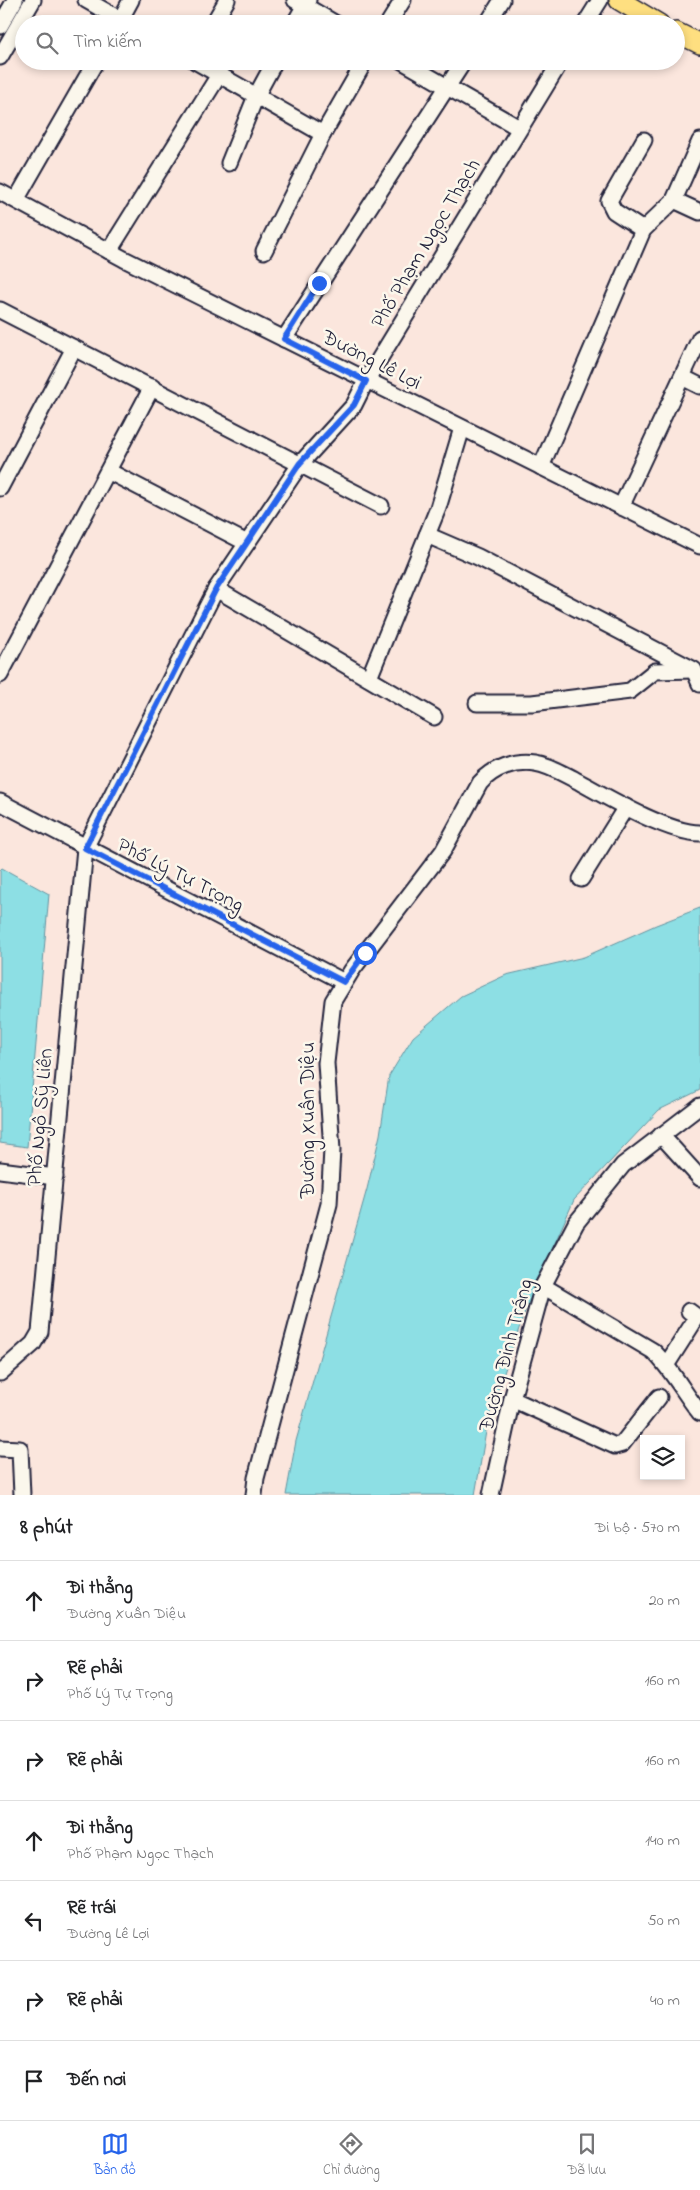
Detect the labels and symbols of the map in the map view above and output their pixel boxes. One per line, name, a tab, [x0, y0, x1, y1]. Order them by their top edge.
street label: Phố Phạm Ngọc Thạch	[364, 154, 491, 335]
route end	[308, 272, 331, 295]
street label: Đường Lê Lợi	[314, 322, 426, 400]
street label: Phố Lý Tự Trọng	[110, 831, 249, 922]
route start	[354, 942, 377, 965]
street label: Đường Xuân Diệu	[294, 1042, 326, 1199]
street label: Phố Ngô Sỹ Liên	[20, 1047, 64, 1188]
street label: Đường Đinh Tráng	[472, 1276, 544, 1437]

